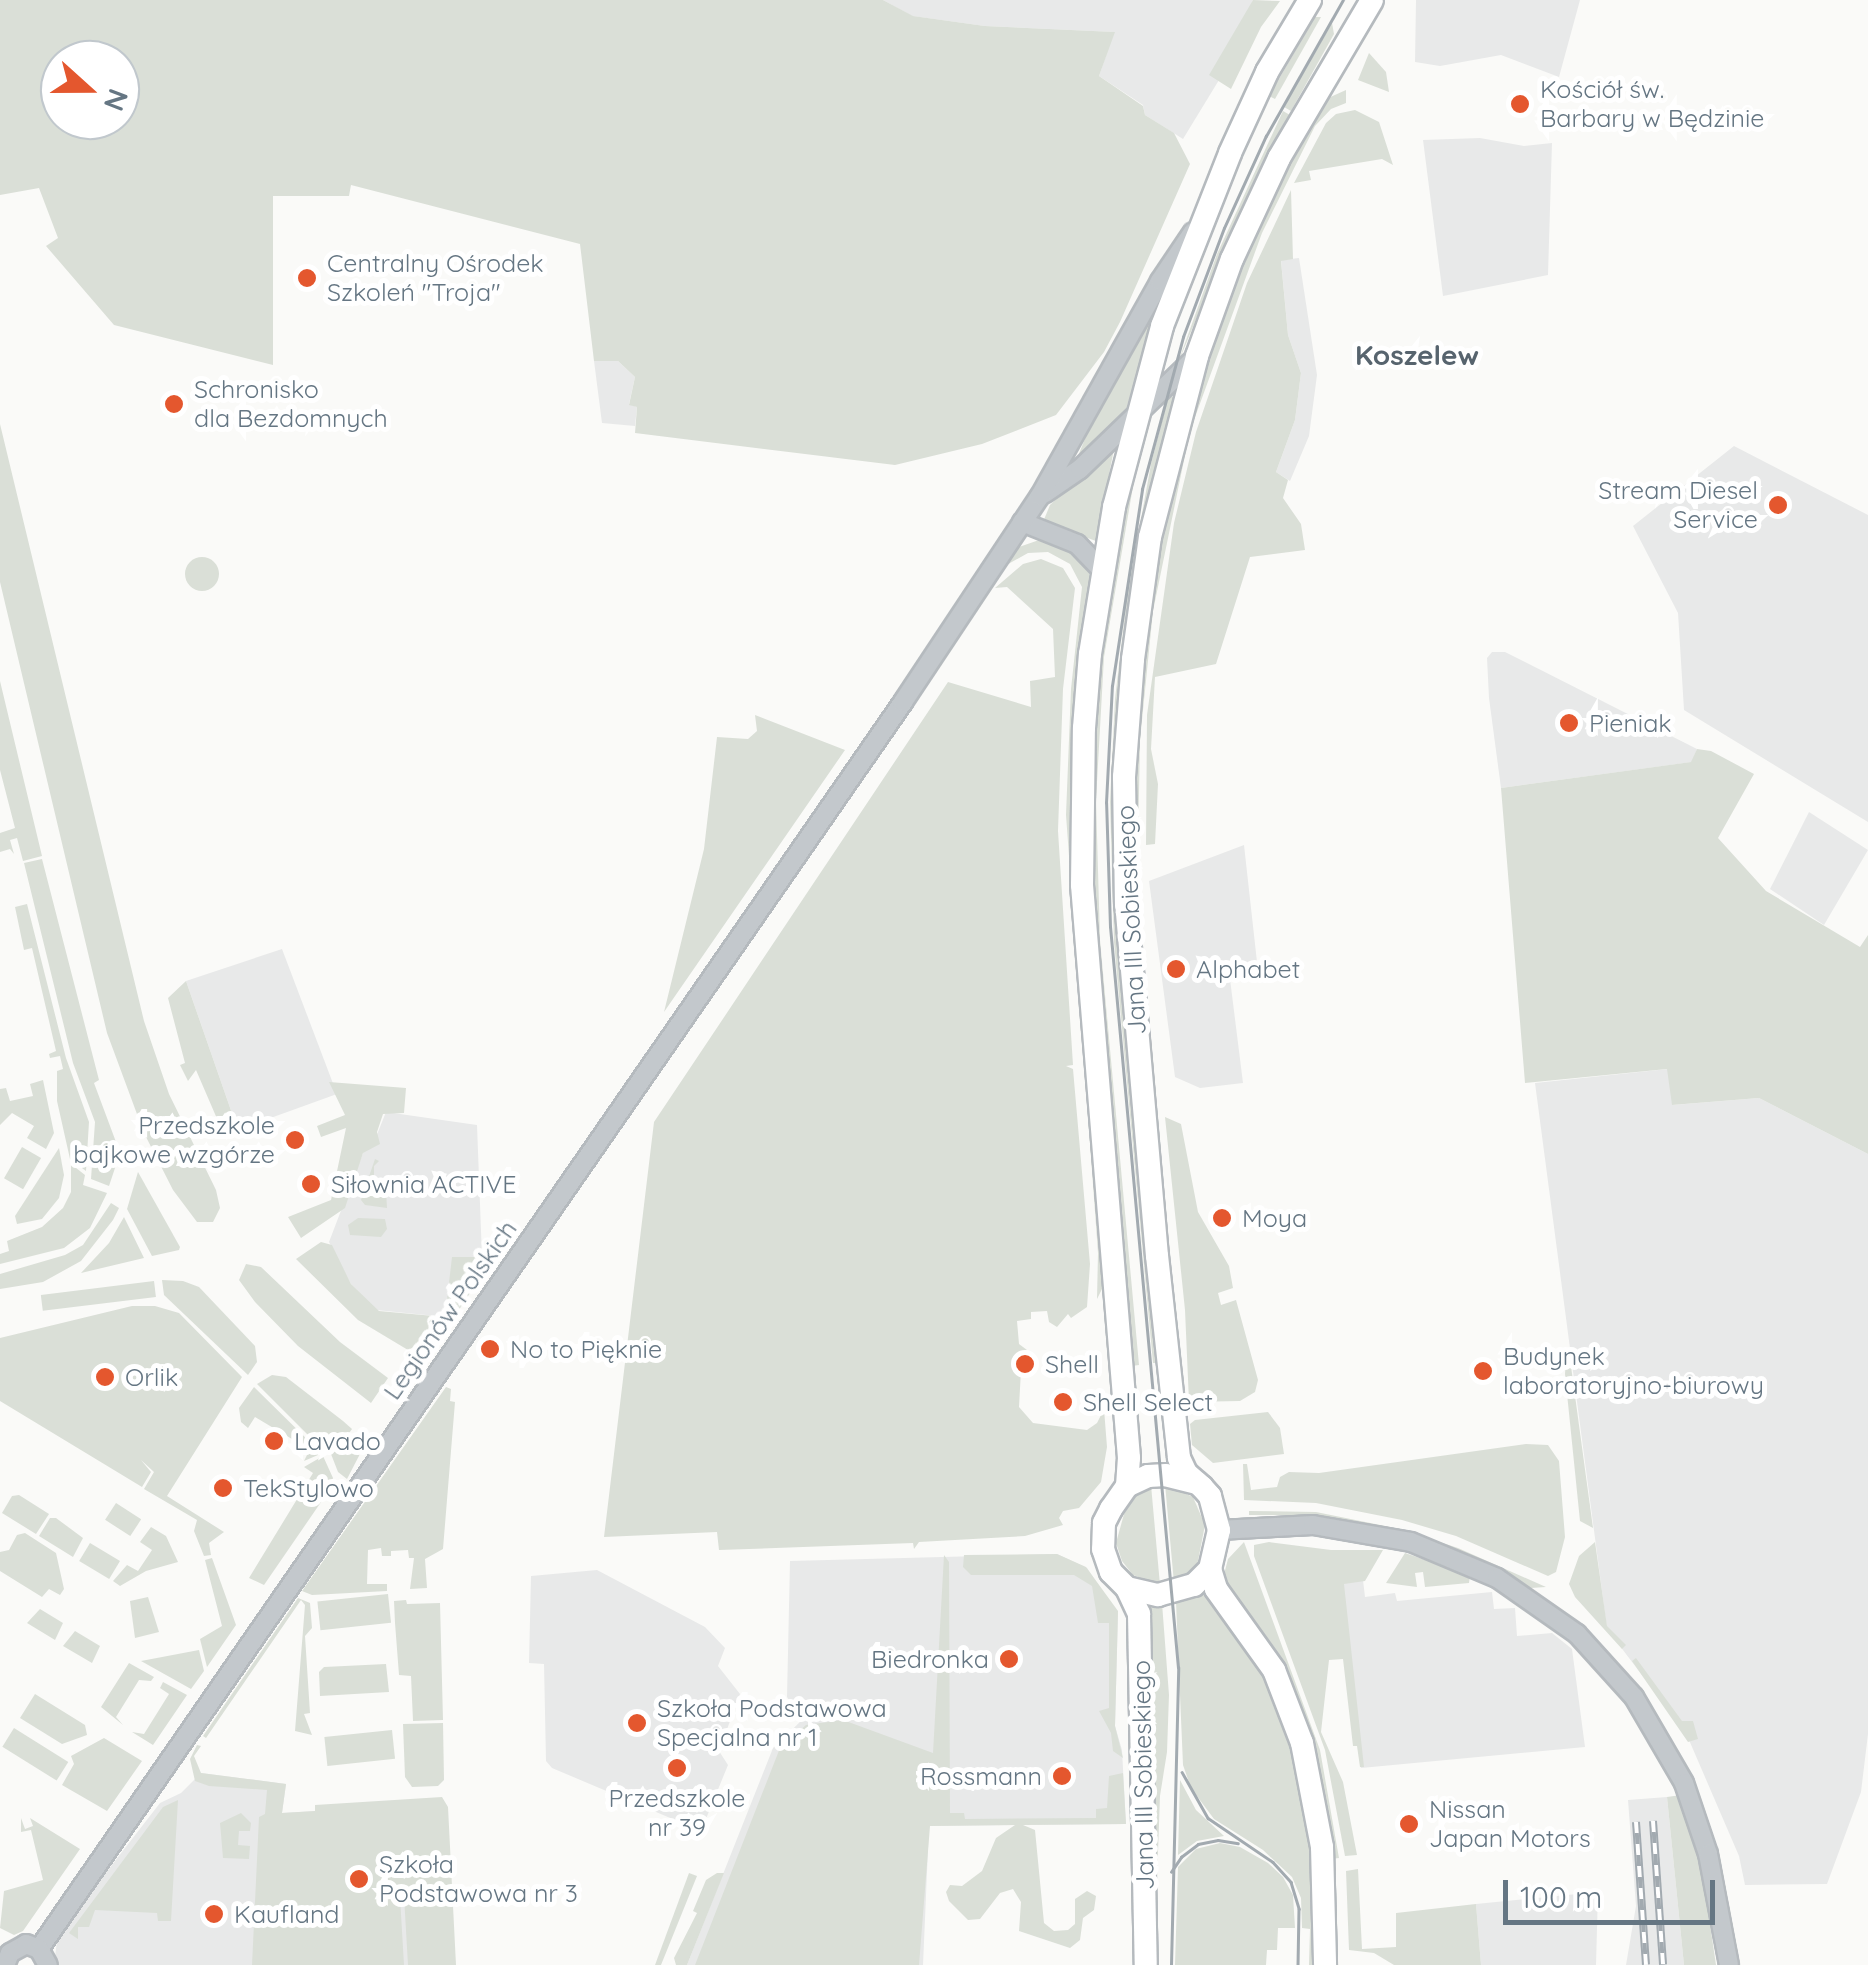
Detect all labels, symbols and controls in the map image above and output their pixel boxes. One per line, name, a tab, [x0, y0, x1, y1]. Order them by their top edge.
north arrow	[40, 40, 140, 140]
place label: Kościół św. Barbary w Będzinie	[1540, 75, 1764, 134]
text: N	[97, 84, 137, 116]
marker: Kościół św. Barbary w Będzinie	[1509, 93, 1531, 115]
place label: Centralny Ośrodek Szkoleń "Troja"	[327, 249, 544, 308]
marker: Centralny Ośrodek Szkoleń "Troja"	[296, 267, 318, 289]
district label: Koszelew	[1355, 338, 1479, 372]
place label: Schronisko dla Bezdomnych	[194, 375, 388, 434]
marker: Schronisko dla Bezdomnych	[163, 393, 185, 415]
place label: Stream Diesel Service	[1598, 476, 1758, 535]
marker: Stream Diesel Service	[1767, 494, 1789, 516]
place label: Pieniak	[1589, 708, 1672, 738]
marker: Pieniak	[1558, 712, 1580, 734]
street label: Jana III Sobieskiego	[1110, 804, 1152, 1036]
place label: Alphabet	[1196, 954, 1300, 984]
marker: Alphabet	[1165, 958, 1187, 980]
place label: Przedszkole bajkowe wzgórze	[73, 1111, 275, 1170]
marker: Przedszkole bajkowe wzgórze	[284, 1129, 306, 1151]
place label: Siłownia ACTIVE	[331, 1169, 516, 1199]
marker: Siłownia ACTIVE	[300, 1173, 322, 1195]
place label: Moya	[1242, 1203, 1307, 1233]
marker: Moya	[1211, 1207, 1233, 1229]
street label: Legionów Polskich	[377, 1215, 523, 1405]
place label: No to Pięknie	[510, 1334, 662, 1364]
marker: No to Pięknie	[479, 1338, 501, 1360]
place label: Budynek laboratoryjno-biurowy	[1503, 1342, 1764, 1401]
place label: Shell	[1045, 1349, 1099, 1379]
marker: Shell	[1014, 1353, 1036, 1375]
marker: Budynek laboratoryjno-biurowy	[1472, 1360, 1494, 1382]
place label: Orlik	[125, 1362, 178, 1392]
marker: Orlik	[94, 1366, 116, 1388]
place label: Shell Select	[1083, 1387, 1213, 1417]
marker: Shell Select	[1052, 1391, 1074, 1413]
place label: Lavado	[294, 1426, 381, 1456]
marker: Lavado	[263, 1430, 285, 1452]
place label: TekStylowo	[243, 1473, 374, 1503]
marker: TekStylowo	[212, 1477, 234, 1499]
place label: Biedronka	[871, 1644, 989, 1674]
marker: Biedronka	[998, 1648, 1020, 1670]
street label: Jana III Sobieskiego	[1126, 1660, 1160, 1890]
place label: Szkoła Podstawowa Specjalna nr 1	[657, 1694, 887, 1753]
marker: Szkoła Podstawowa Specjalna nr 1	[626, 1712, 648, 1734]
marker: Przedszkole nr 39	[666, 1757, 688, 1779]
place label: Rossmann	[920, 1761, 1042, 1791]
marker: Rossmann	[1051, 1765, 1073, 1787]
place label: Przedszkole nr 39	[609, 1784, 745, 1843]
place label: Nissan Japan Motors	[1429, 1795, 1591, 1854]
marker: Nissan Japan Motors	[1398, 1813, 1420, 1835]
place label: Szkoła Podstawowa nr 3	[379, 1850, 578, 1909]
scale bar	[1508, 1860, 1720, 1922]
marker: Szkoła Podstawowa nr 3	[348, 1868, 370, 1890]
text: 100 m	[1520, 1878, 1602, 1916]
place label: Kaufland	[234, 1899, 339, 1929]
marker: Kaufland	[203, 1903, 225, 1925]

